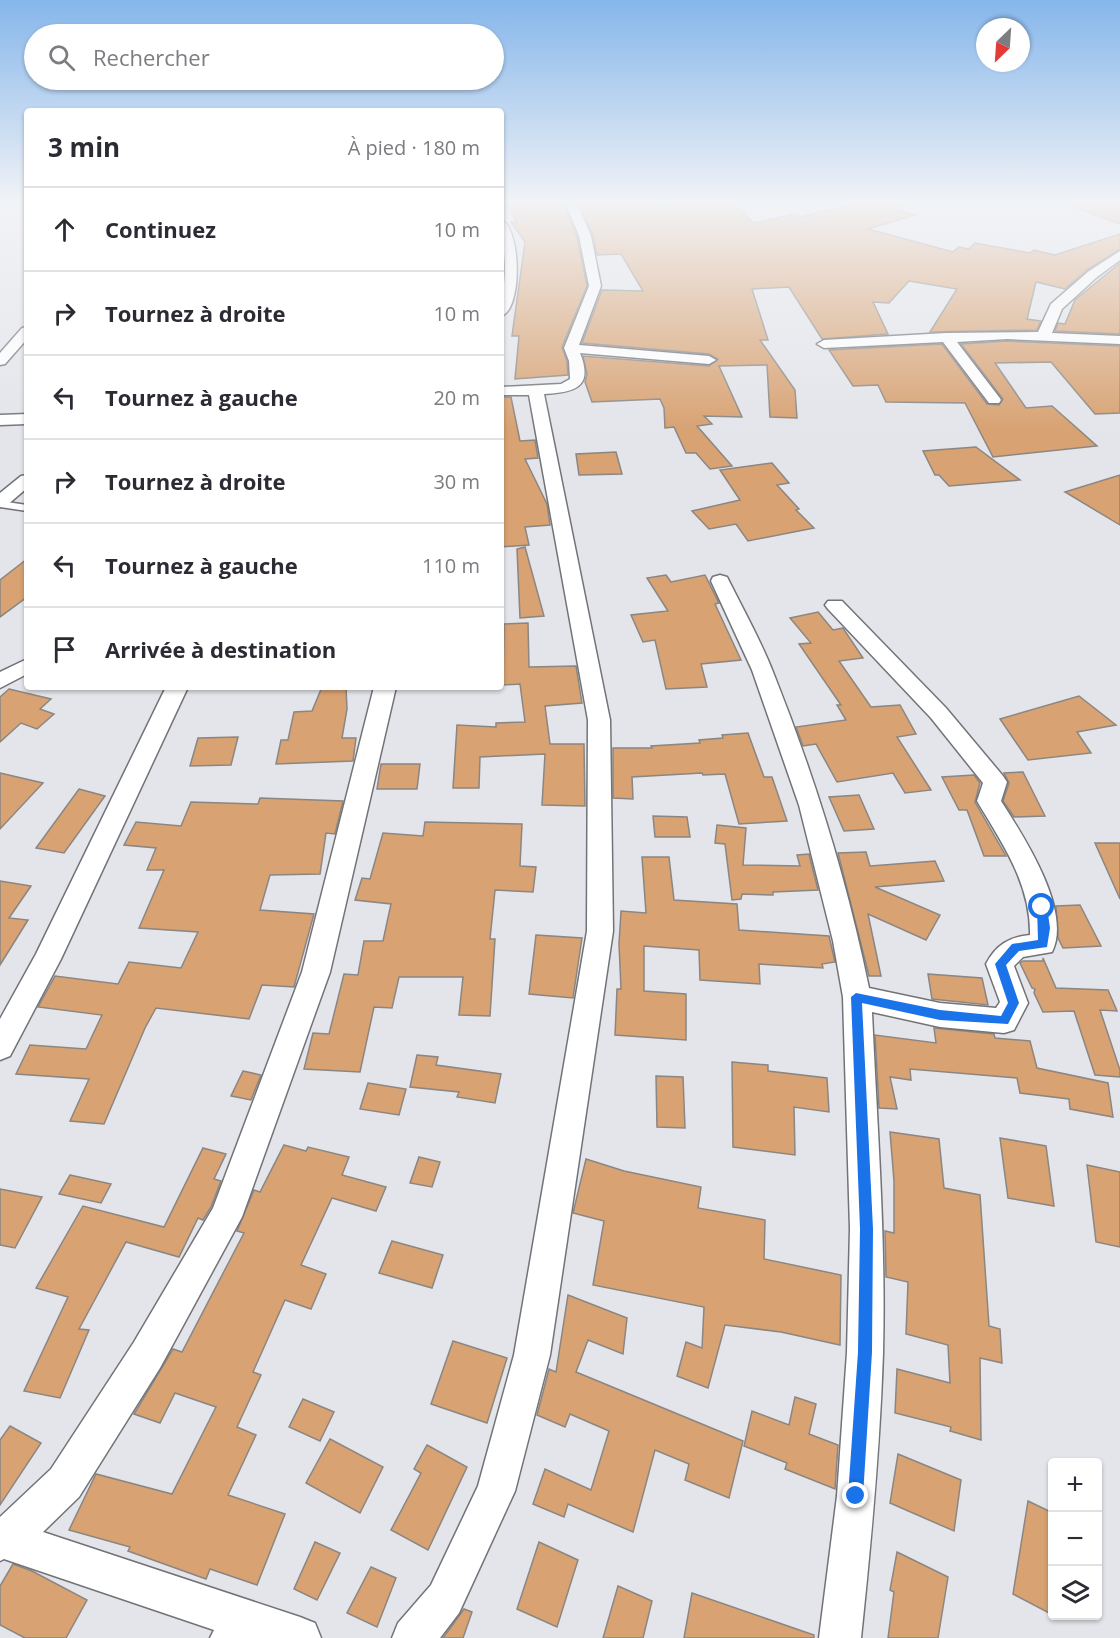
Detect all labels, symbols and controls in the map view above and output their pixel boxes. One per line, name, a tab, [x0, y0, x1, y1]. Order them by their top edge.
north arrow	[976, 18, 1030, 72]
search box	[24, 24, 504, 90]
icon: search	[45, 41, 78, 74]
text: Rechercher	[93, 42, 210, 72]
text: 3 min	[48, 129, 120, 165]
text: À pied · 180 m	[348, 134, 480, 161]
icon: ahead	[48, 213, 81, 246]
text: Continuez	[105, 214, 216, 244]
text: 10 m	[433, 216, 480, 243]
icon: right	[48, 297, 81, 330]
text: Tournez à droite	[105, 298, 286, 328]
text: 10 m	[433, 300, 480, 327]
icon: left	[48, 381, 81, 414]
text: Tournez à gauche	[105, 382, 298, 412]
text: 20 m	[433, 384, 480, 411]
icon: right	[48, 465, 81, 498]
text: Tournez à droite	[105, 466, 286, 496]
text: 30 m	[433, 468, 480, 495]
icon: left	[48, 549, 81, 582]
text: Tournez à gauche	[105, 550, 298, 580]
text: 110 m	[422, 552, 480, 579]
icon: arrive	[48, 633, 81, 666]
text: Arrivée à destination	[105, 634, 336, 664]
route start	[1028, 893, 1054, 919]
map controls	[1048, 1458, 1102, 1620]
button: +	[1048, 1458, 1102, 1512]
route end	[842, 1482, 868, 1508]
button: −	[1048, 1512, 1102, 1566]
button: layers	[1048, 1566, 1102, 1620]

